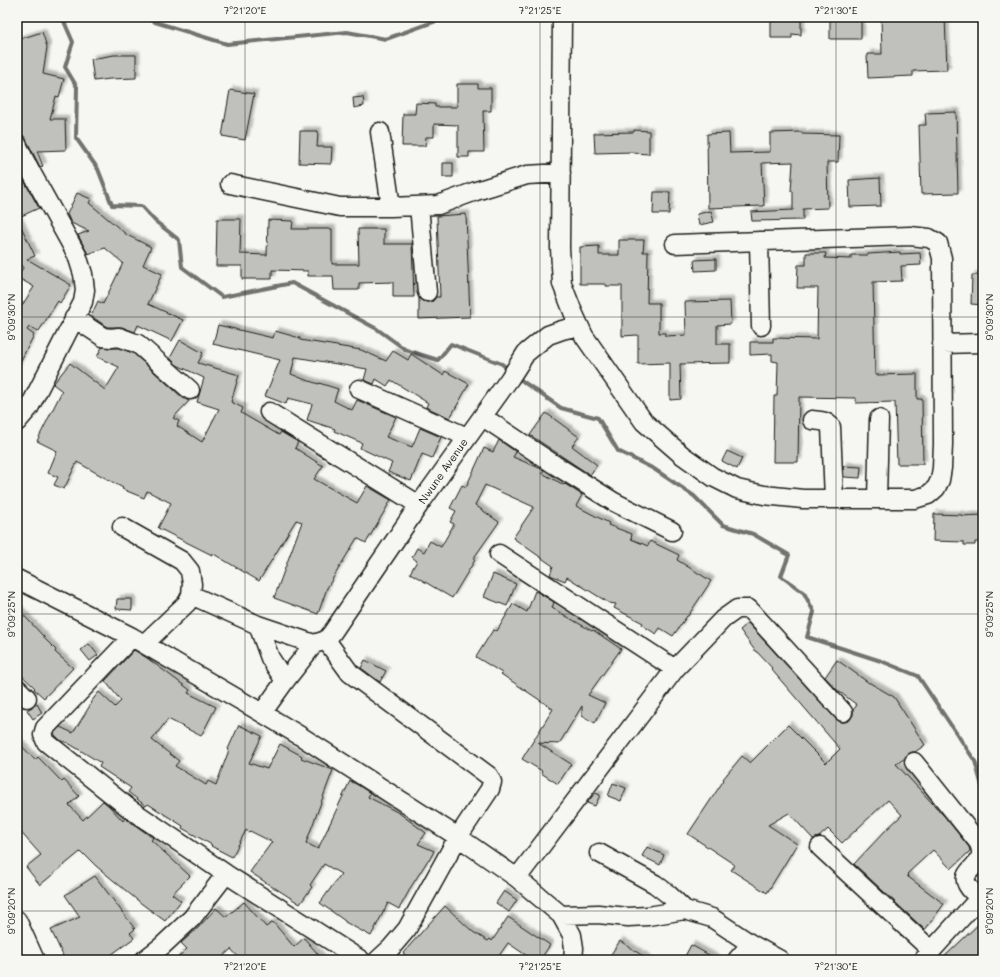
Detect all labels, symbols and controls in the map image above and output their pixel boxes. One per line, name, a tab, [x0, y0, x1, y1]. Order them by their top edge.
text: 7°21'20"E	[224, 3, 267, 17]
text: 7°21'25"E	[519, 3, 561, 17]
text: 7°21'30"E	[815, 3, 858, 17]
text: 9°09'30"N	[4, 294, 18, 341]
text: 9°09'30"N	[982, 294, 996, 341]
street label: Nwune Avenue	[414, 435, 471, 507]
text: 9°09'25"N	[4, 591, 18, 637]
text: 9°09'25"N	[982, 591, 996, 637]
text: 9°09'20"N	[4, 888, 18, 934]
text: 9°09'20"N	[982, 888, 996, 934]
text: 7°21'20"E	[224, 959, 267, 973]
text: 7°21'25"E	[519, 959, 561, 973]
text: 7°21'30"E	[815, 959, 858, 973]

